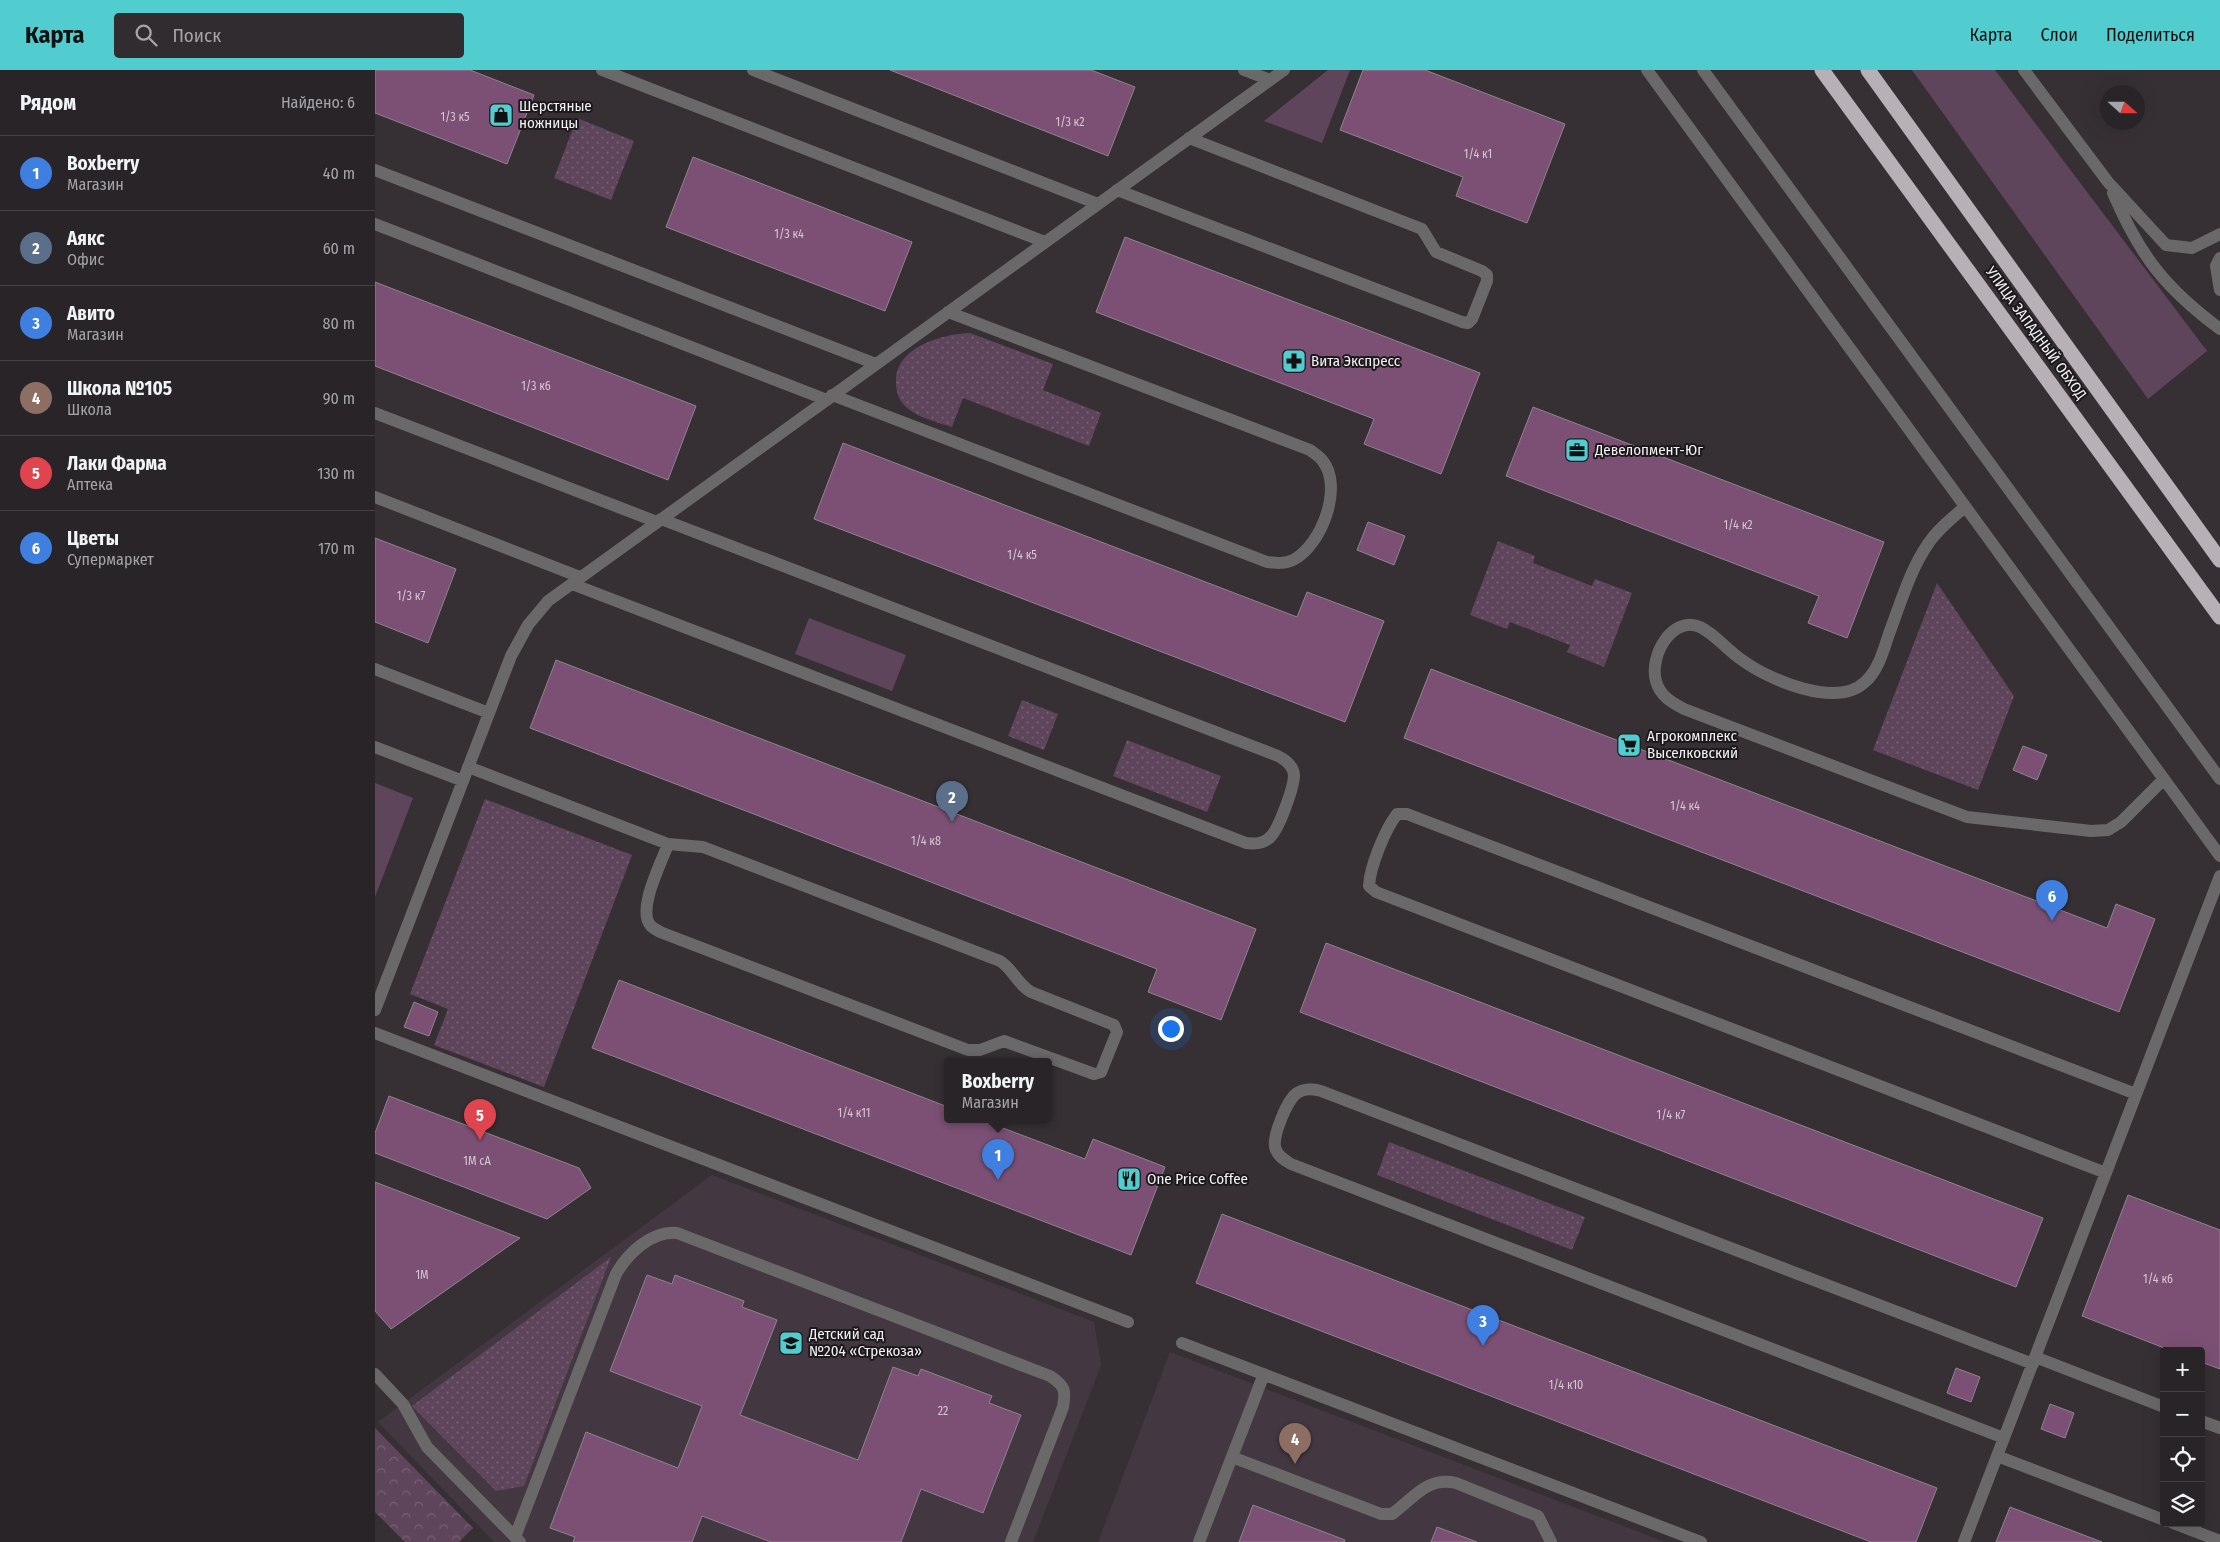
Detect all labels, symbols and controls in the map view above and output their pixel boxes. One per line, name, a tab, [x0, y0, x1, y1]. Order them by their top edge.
search box	[114, 13, 464, 58]
text: Карта	[25, 21, 84, 49]
icon: search	[132, 21, 160, 49]
text: Поиск	[172, 24, 221, 47]
text: Карта	[1969, 24, 2012, 46]
text: Слои	[2040, 24, 2078, 46]
text: Поделиться	[2106, 24, 2195, 46]
north arrow	[2100, 85, 2145, 130]
text: Рядом	[20, 90, 76, 116]
text: Найдено: 6	[281, 93, 355, 112]
place label: Шерстяные ножницы	[519, 97, 592, 132]
shop icon: Шерстяные ножницы	[488, 102, 514, 128]
house number: 1/3 к5	[440, 110, 470, 124]
house number: 1/3 к2	[1055, 115, 1085, 129]
house number: 1/4 к1	[1464, 147, 1492, 161]
text: Boxberry	[67, 152, 139, 175]
text: 1	[33, 164, 39, 183]
text: 40 m	[323, 164, 355, 183]
text: Магазин	[67, 175, 124, 194]
text: Аякс	[67, 227, 104, 250]
house number: 1/3 к4	[774, 227, 804, 241]
text: 2	[32, 239, 40, 258]
text: 60 m	[323, 239, 355, 258]
text: Офис	[67, 250, 104, 269]
street label: УЛИЦА ЗАПАДНЫЙ ОБХОД	[1981, 262, 2090, 403]
text: Авито	[67, 302, 115, 325]
text: 3	[32, 314, 40, 333]
text: 80 m	[323, 314, 355, 333]
text: Магазин	[67, 325, 124, 344]
pharmacy icon: Вита Экспресс	[1281, 348, 1307, 374]
place label: Вита Экспресс	[1311, 352, 1401, 370]
text: Школа №105	[67, 377, 172, 400]
house number: 1/3 к6	[521, 379, 551, 393]
text: 4	[32, 389, 40, 408]
text: 90 m	[323, 389, 355, 408]
text: Школа	[67, 400, 112, 419]
office icon: Девелопмент-Юг	[1564, 437, 1590, 463]
place label: Девелопмент-Юг	[1594, 441, 1703, 459]
text: Лаки Фарма	[67, 452, 167, 475]
text: 5	[32, 464, 40, 483]
text: 130 m	[317, 464, 355, 483]
text: Аптека	[67, 475, 113, 494]
house number: 1/4 к2	[1723, 518, 1753, 532]
text: Цветы	[67, 527, 119, 550]
text: 6	[32, 539, 40, 558]
text: 170 m	[318, 539, 355, 558]
house number: 1/4 к5	[1007, 548, 1037, 562]
text: Супермаркет	[67, 550, 154, 569]
house number: 1/3 к7	[397, 589, 425, 603]
place label: Агрокомплекс Выселковский	[1647, 727, 1738, 762]
supermarket icon: Агрокомплекс Выселковский	[1616, 732, 1642, 758]
pin: 2	[936, 781, 968, 822]
house number: 1/4 к4	[1670, 799, 1700, 813]
house number: 1/4 к8	[911, 834, 941, 848]
pin: 6	[2036, 880, 2068, 921]
your location	[1158, 1016, 1184, 1042]
popup	[944, 1058, 1052, 1123]
text: Boxberry	[962, 1070, 1034, 1093]
text: Магазин	[962, 1093, 1019, 1112]
pin: 5	[464, 1099, 496, 1140]
house number: 1/4 к11	[837, 1106, 871, 1120]
house number: 1/4 к7	[1657, 1108, 1686, 1122]
pin: 1	[982, 1139, 1014, 1180]
house number: 1М сА	[463, 1154, 491, 1168]
restaurant icon: One Price Coffee	[1116, 1166, 1142, 1192]
place label: One Price Coffee	[1147, 1170, 1248, 1188]
house number: 1М	[415, 1268, 429, 1282]
house number: 1/4 к6	[2143, 1272, 2173, 1286]
pin: 3	[1467, 1305, 1499, 1346]
place label: Детский сад №204 «Стрекоза»	[808, 1325, 922, 1360]
school or university icon: Детский сад №204 «Стрекоза»	[778, 1330, 804, 1356]
map controls	[2160, 1347, 2205, 1527]
button: +	[2160, 1347, 2205, 1392]
house number: 1/4 к10	[1549, 1378, 1583, 1392]
button: −	[2160, 1392, 2205, 1437]
house number: 22	[938, 1404, 948, 1418]
pin: 4	[1279, 1423, 1311, 1464]
button: locate	[2160, 1437, 2205, 1482]
button: layers	[2160, 1482, 2205, 1527]

